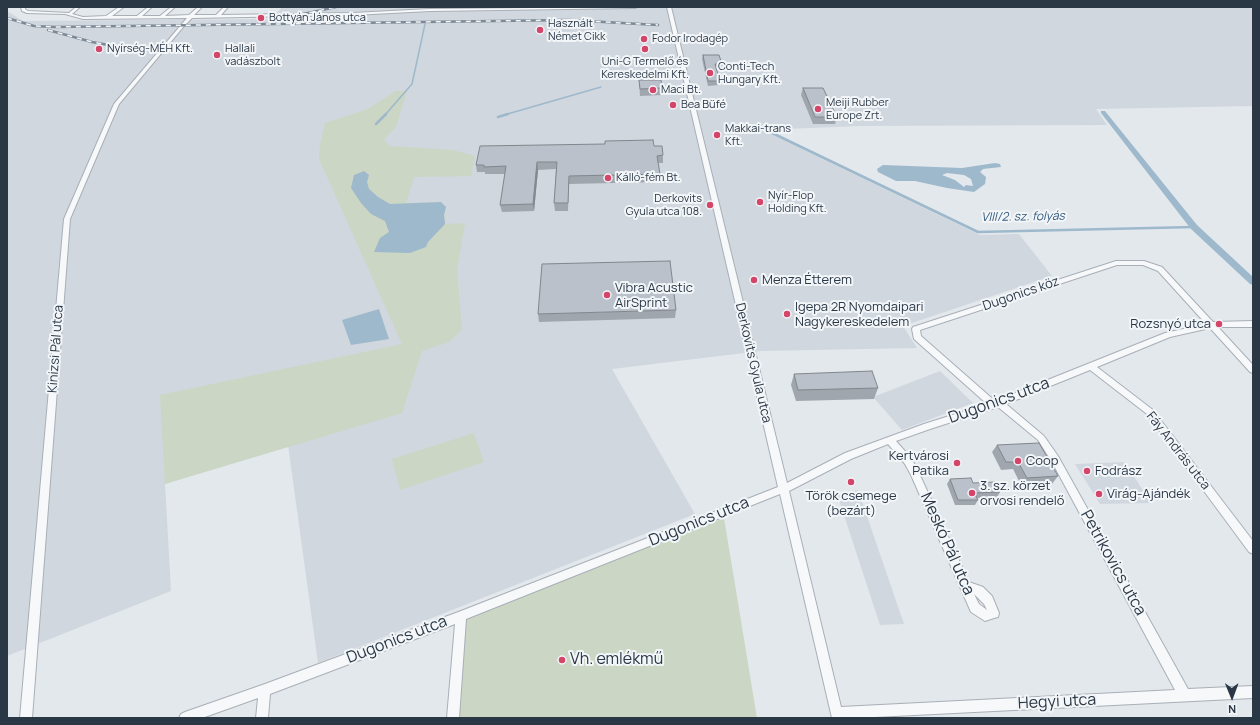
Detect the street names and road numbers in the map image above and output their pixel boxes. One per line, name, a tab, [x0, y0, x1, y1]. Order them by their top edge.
street label: Dugonics köz	[981, 274, 1061, 314]
street label: Derkovits Gyula utca	[732, 301, 774, 425]
street label: Kinizsi Pál utca	[45, 304, 67, 394]
street label: Dugonics utca	[946, 374, 1052, 428]
street label: Fáy András utca	[1143, 409, 1213, 493]
street label: Meskó Pál utca	[916, 490, 978, 598]
street label: Dugonics utca	[646, 493, 752, 551]
street label: Petrikovics utca	[1076, 507, 1150, 619]
street label: Dugonics utca	[344, 612, 450, 668]
street label: Hegyi utca	[1017, 690, 1097, 714]

